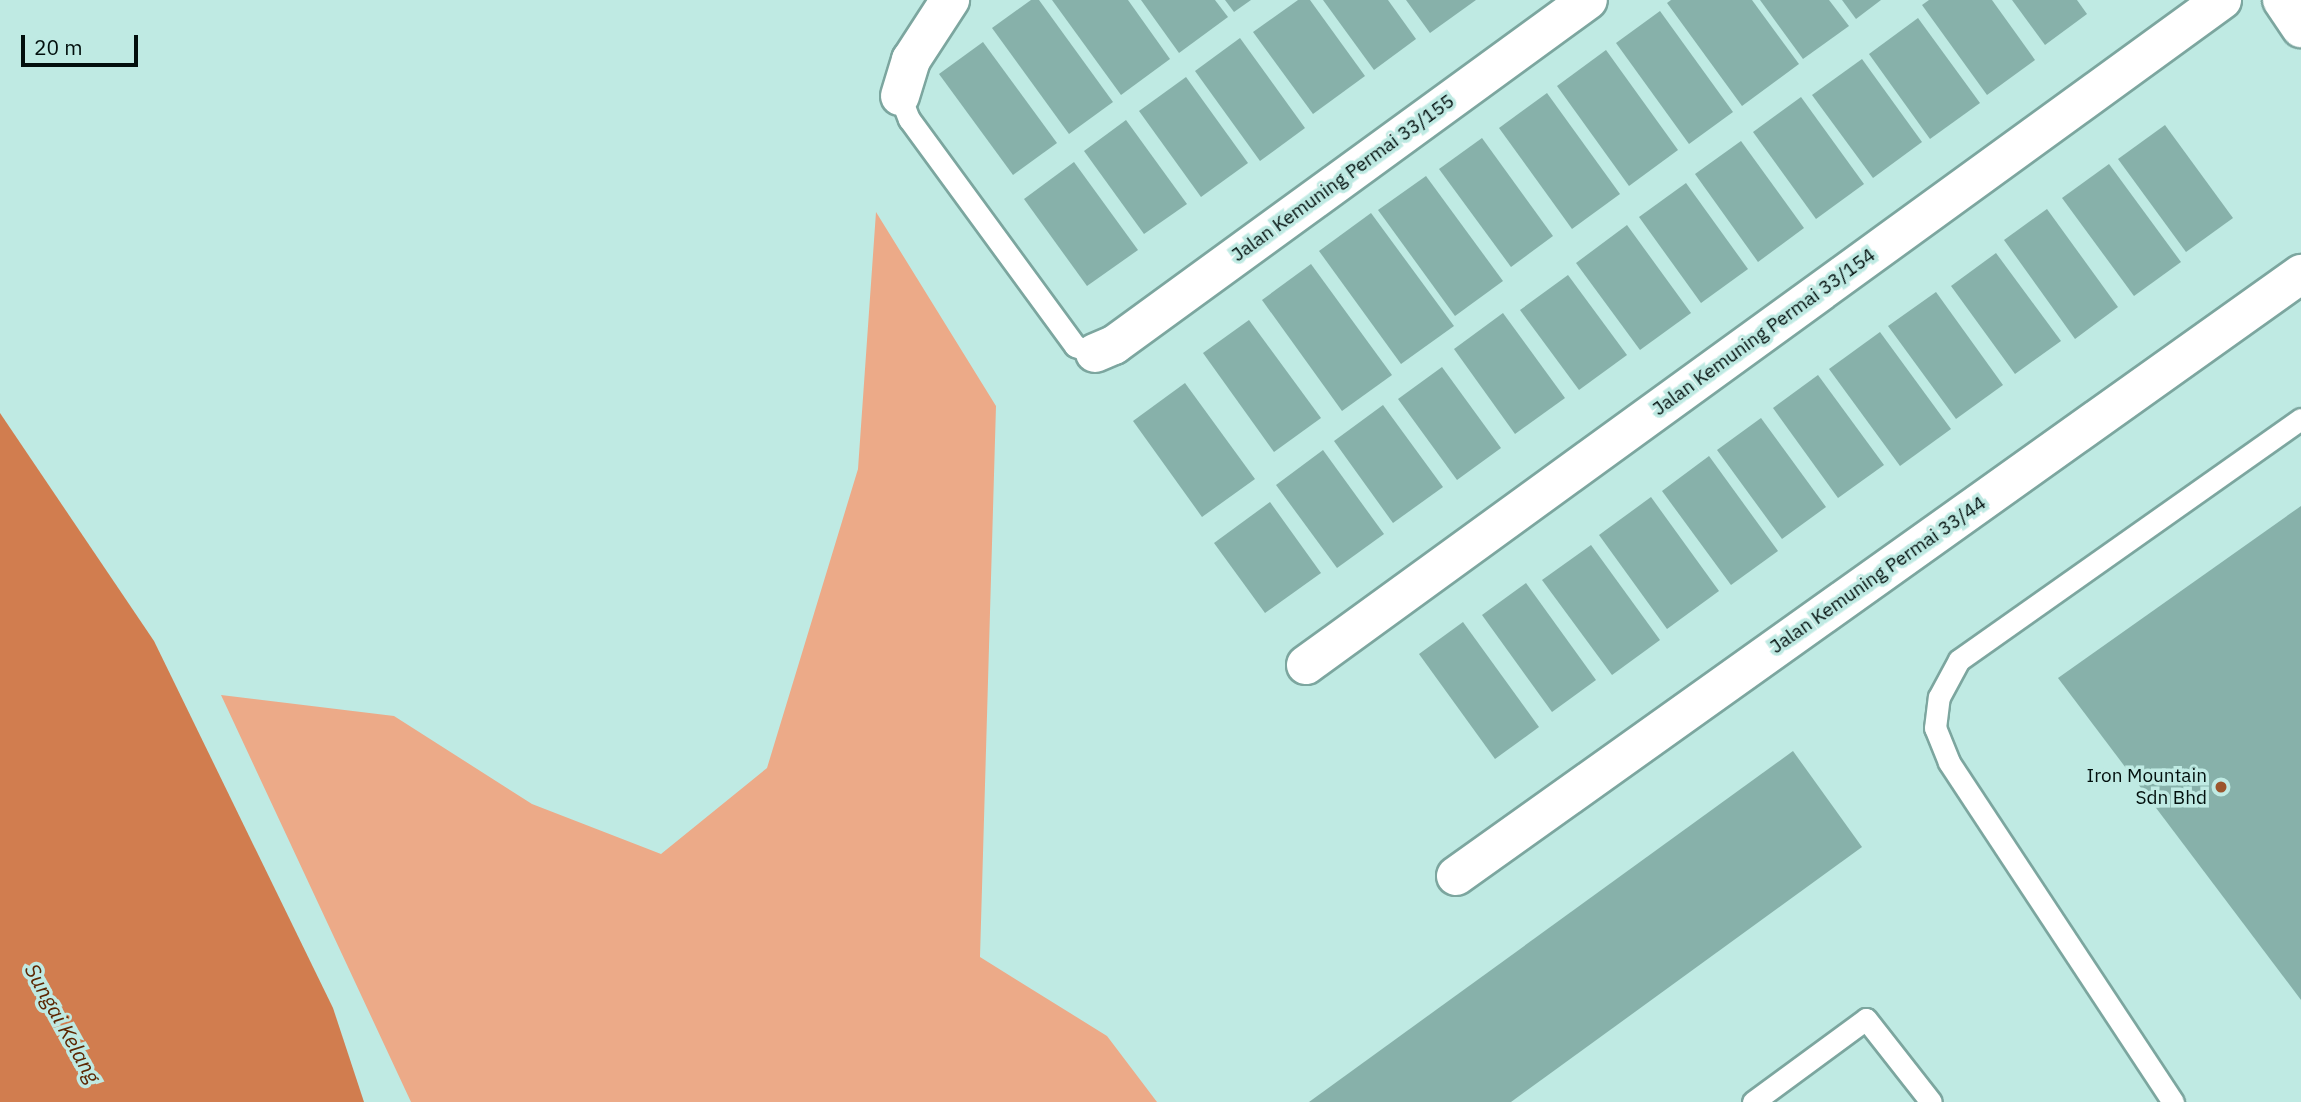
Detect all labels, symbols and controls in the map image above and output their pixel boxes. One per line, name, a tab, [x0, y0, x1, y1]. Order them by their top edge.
scale bar	[24, 21, 142, 65]
text: 20 m	[34, 33, 83, 61]
street label: Jalan Kemuning Permai 33/155	[1227, 90, 1459, 266]
street label: Jalan Kemuning Permai 33/154	[1648, 244, 1880, 420]
street label: Jalan Kemuning Permai 33/44	[1766, 492, 1990, 658]
place label: Iron Mountain Sdn Bhd	[2087, 765, 2207, 809]
marker: Iron Mountain Sdn Bhd	[2213, 779, 2229, 795]
water label: Sungai Kelang	[20, 959, 106, 1087]

